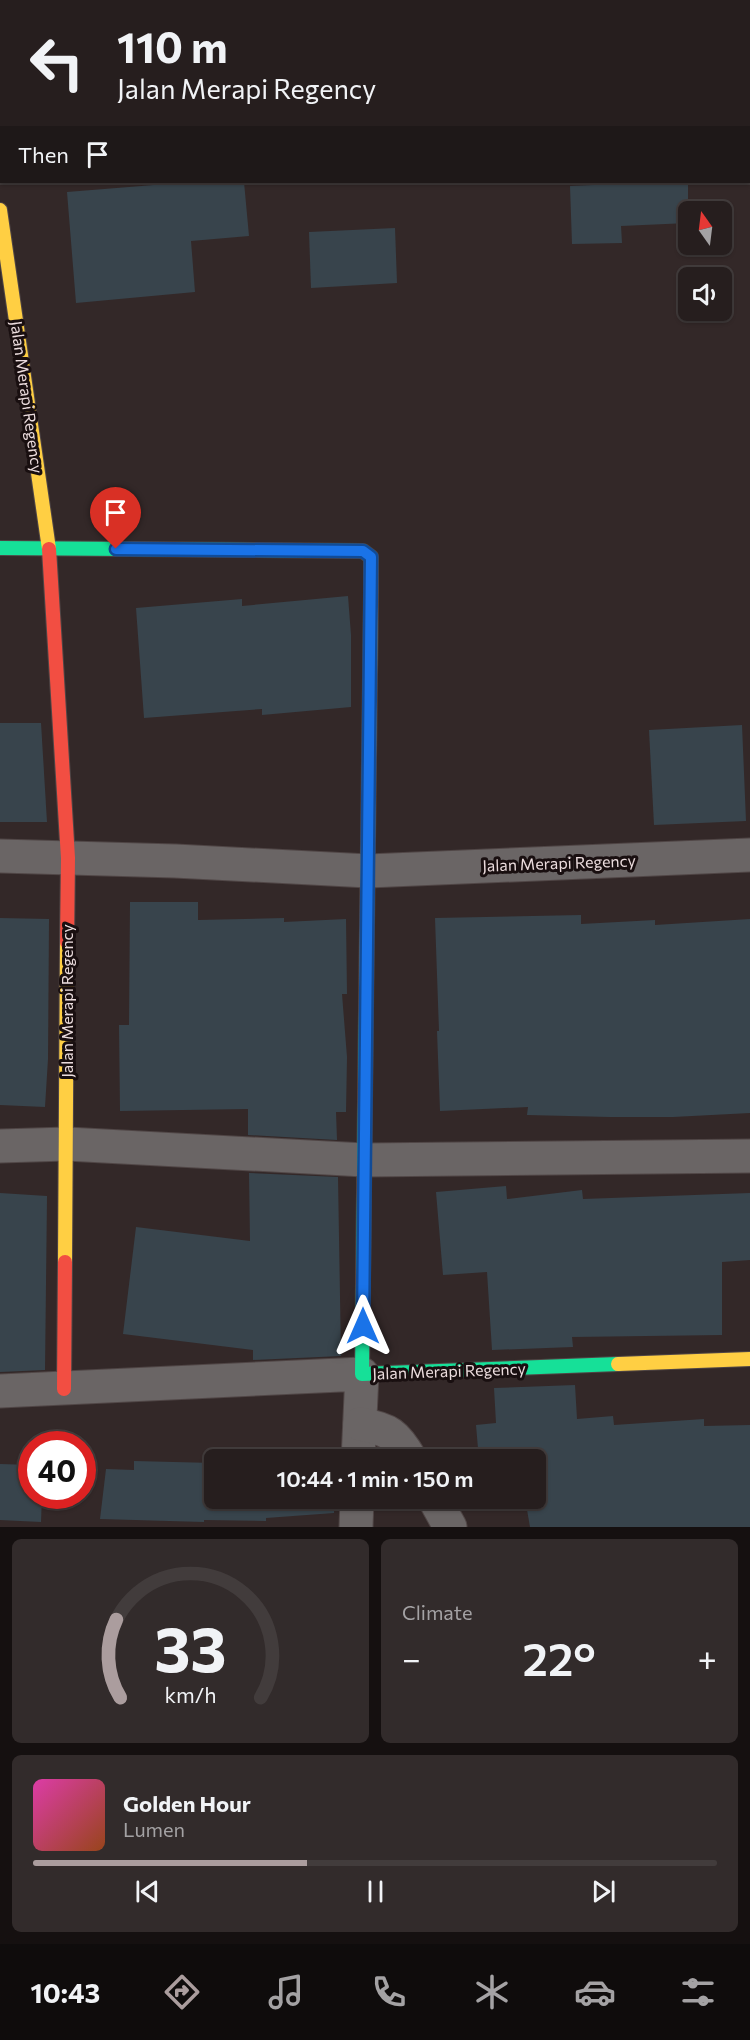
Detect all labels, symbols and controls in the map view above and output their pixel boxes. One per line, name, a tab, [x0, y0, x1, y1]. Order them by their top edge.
text: 110 m	[117, 20, 228, 72]
icon: left	[18, 24, 96, 102]
text: Jalan Merapi Regency	[117, 72, 376, 105]
icon: arrive	[81, 138, 114, 171]
text: Then	[18, 141, 69, 168]
north arrow	[678, 201, 732, 255]
map controls	[678, 201, 732, 321]
button: sound	[678, 267, 732, 321]
street label: Jalan Merapi Regency	[7, 320, 48, 474]
pin	[90, 487, 141, 549]
icon: arrive	[99, 496, 132, 529]
street label: Jalan Merapi Regency	[482, 850, 636, 875]
street label: Jalan Merapi Regency	[57, 924, 76, 1078]
position arrow	[331, 1294, 395, 1358]
street label: Jalan Merapi Regency	[372, 1358, 526, 1383]
speed limit sign: 40	[18, 1431, 96, 1509]
text: 10:44 · 1 min · 150 m	[276, 1465, 474, 1492]
text: Climate	[402, 1600, 472, 1624]
text: 33	[154, 1609, 227, 1685]
text: 22°	[523, 1630, 596, 1685]
text: −	[402, 1637, 421, 1678]
text: +	[698, 1637, 717, 1678]
text: km/h	[164, 1681, 217, 1707]
text: Golden Hour	[123, 1790, 251, 1817]
text: Lumen	[123, 1817, 185, 1841]
icon: previous	[131, 1875, 164, 1908]
icon: pause	[359, 1875, 392, 1908]
icon: next	[587, 1875, 620, 1908]
icon: directions	[161, 1971, 203, 2013]
icon: music	[265, 1971, 307, 2013]
icon: phone	[368, 1971, 410, 2013]
icon: climate	[471, 1971, 513, 2013]
icon: car	[574, 1971, 616, 2013]
icon: filters	[677, 1971, 719, 2013]
text: 10:43	[31, 1976, 100, 2009]

